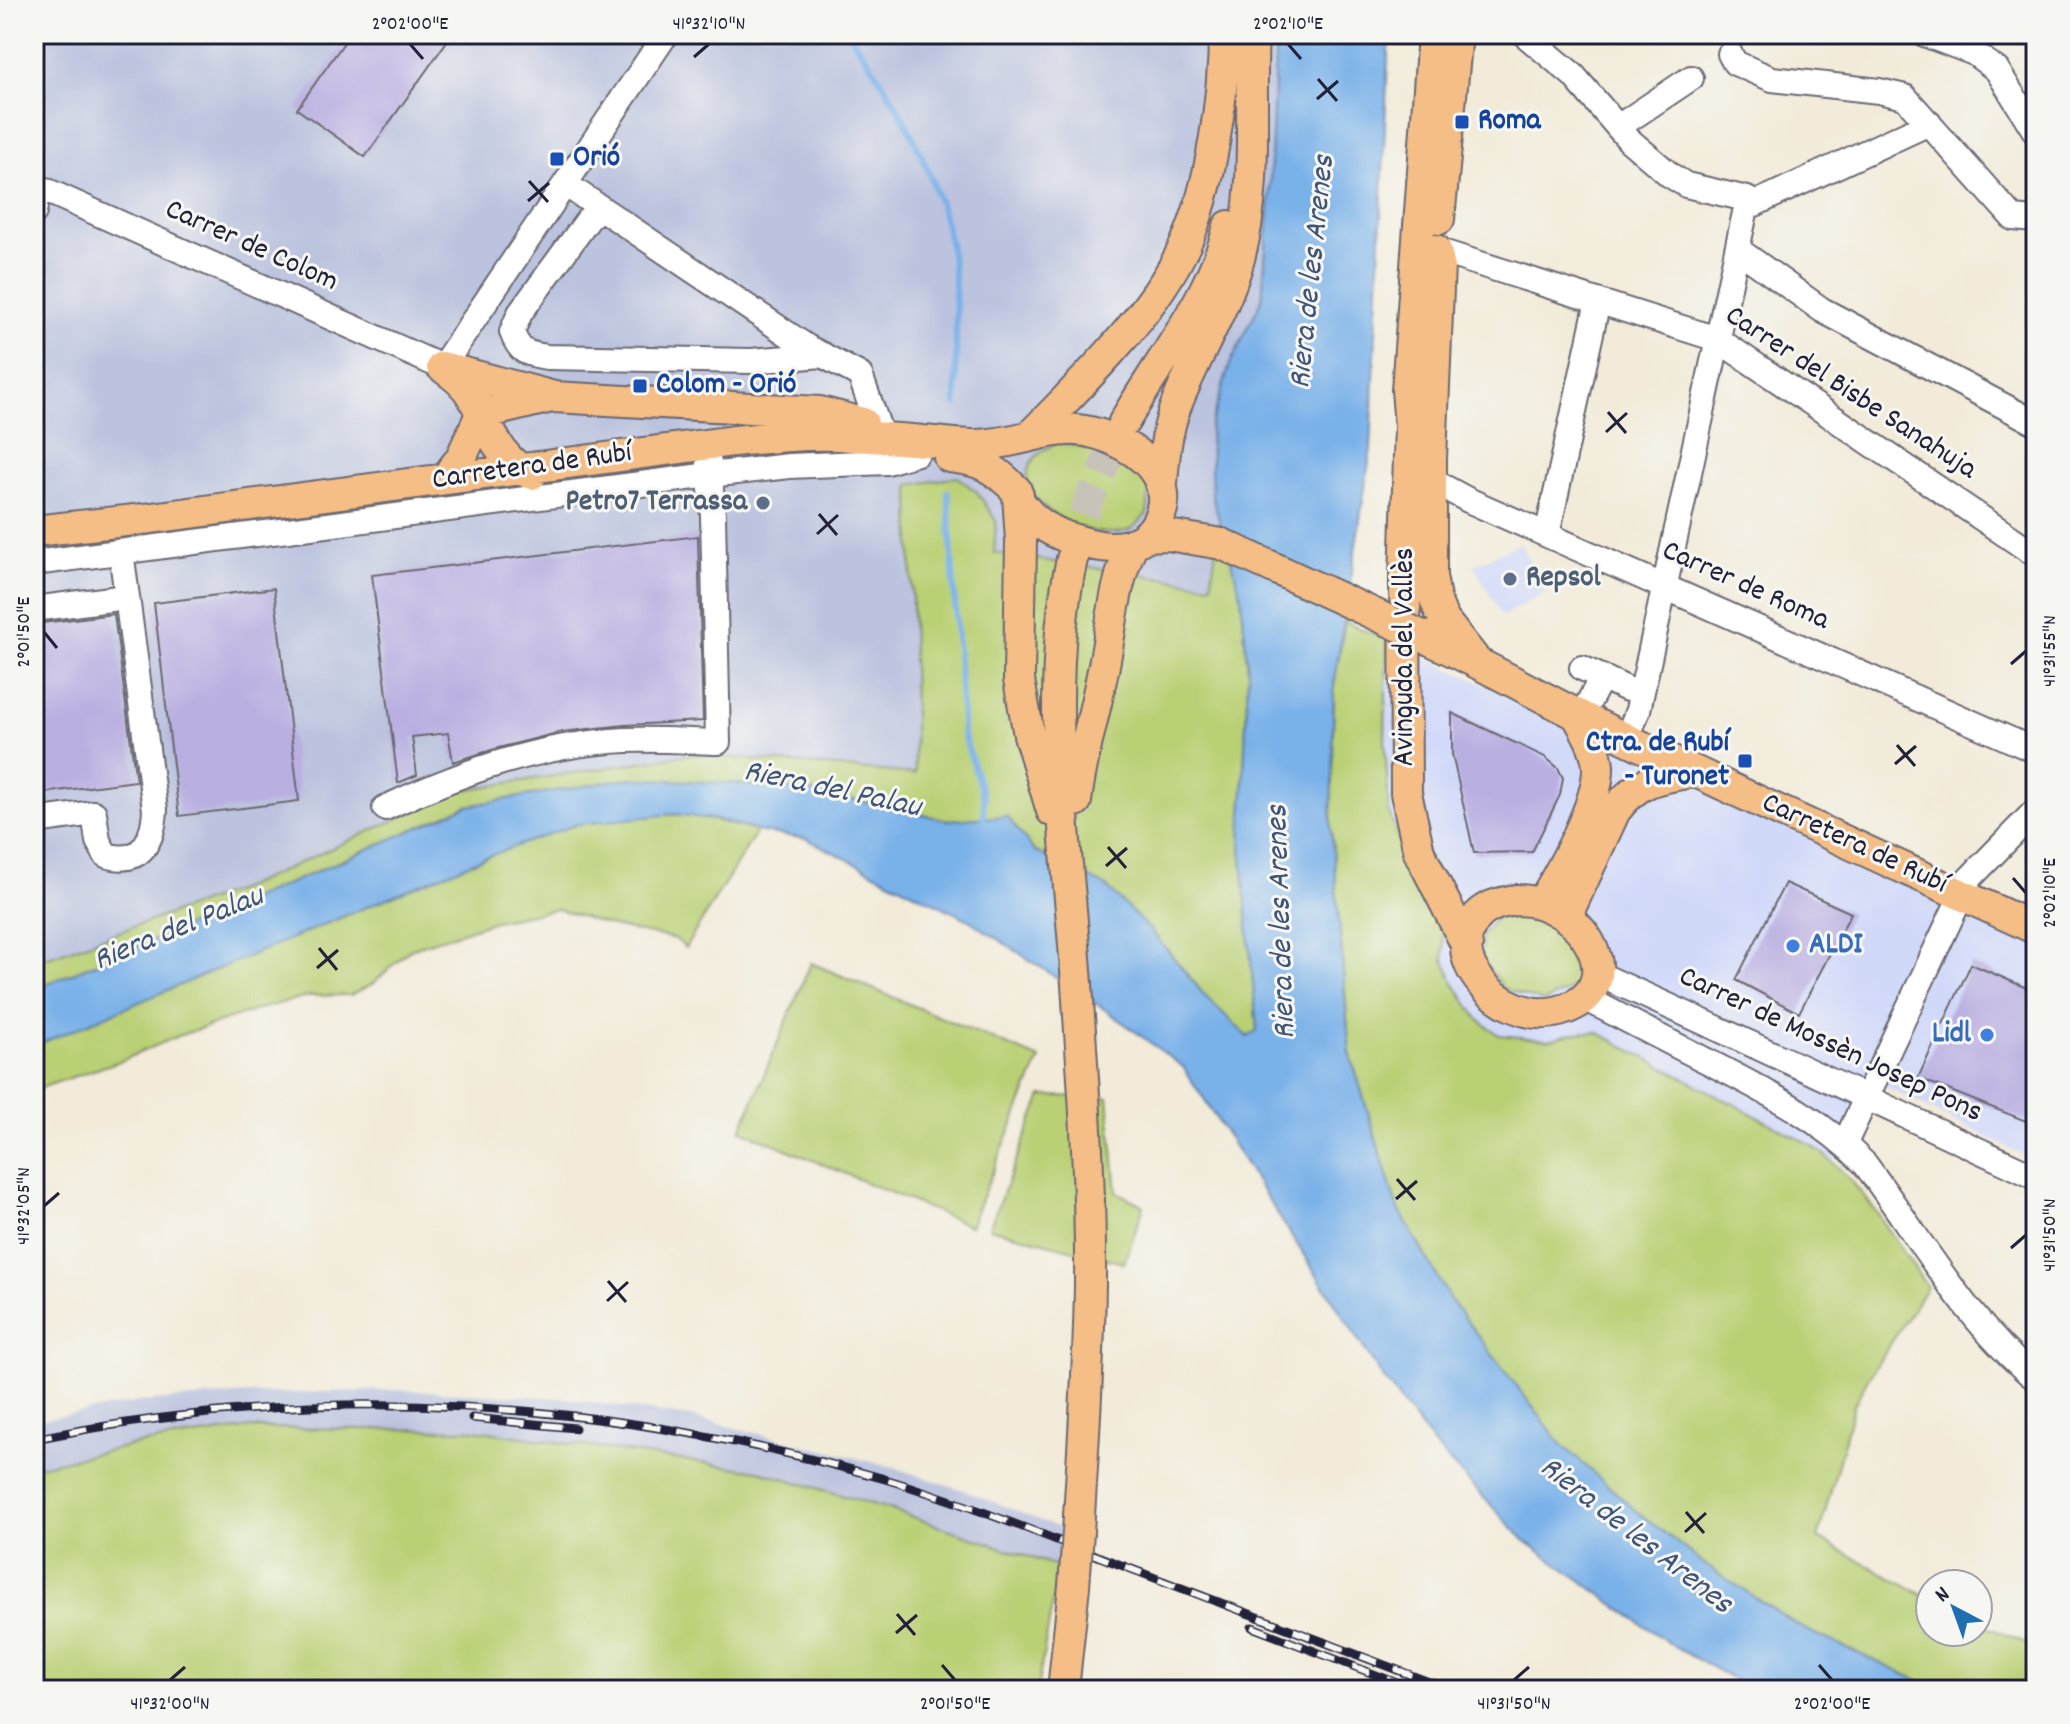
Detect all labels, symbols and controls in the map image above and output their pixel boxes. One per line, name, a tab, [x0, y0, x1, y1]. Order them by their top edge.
text: 2°02'00"E	[372, 11, 448, 39]
text: 41°32'10"N	[673, 11, 745, 39]
text: 2°02'10"E	[1253, 11, 1323, 39]
place label: Roma	[1478, 101, 1542, 144]
marker: Roma	[1453, 113, 1471, 131]
place label: Orió	[573, 138, 620, 181]
marker: Orió	[548, 150, 566, 168]
water label: Riera de les Arenes	[1279, 152, 1349, 391]
street label: Carrer de Colom	[157, 190, 345, 304]
street label: Carrer del Bisbe Sanahuja	[1715, 296, 1985, 492]
place label: Colom - Orió	[656, 365, 796, 408]
marker: Colom - Orió	[631, 377, 649, 395]
street label: Carretera de Rubí	[430, 432, 637, 503]
place label: Petro7 Terrassa	[565, 482, 748, 525]
marker: Petro7 Terrassa	[754, 494, 772, 512]
street label: Carrer de Roma	[1654, 531, 1836, 643]
street label: Avinguda del Vallès	[1385, 548, 1428, 766]
place label: Repsol	[1526, 558, 1602, 601]
marker: Repsol	[1501, 570, 1519, 588]
text: 2°01'50"E	[11, 597, 39, 667]
text: 41°31'55"N	[2037, 615, 2065, 687]
place label: Ctra. de Rubí - Turonet	[1586, 723, 1731, 800]
water label: Riera del Palau	[739, 750, 927, 833]
marker: Ctra. de Rubí - Turonet	[1736, 752, 1754, 770]
street label: Carretera de Rubí	[1754, 783, 1956, 908]
water label: Riera de les Arenes	[1256, 803, 1310, 1040]
text: 2°02'10"E	[2037, 858, 2065, 928]
water label: Riera del Palau	[87, 874, 273, 985]
place label: ALDI	[1809, 925, 1863, 968]
marker: ALDI	[1784, 937, 1802, 955]
street label: Carrer de Mossèn Josep Pons	[1671, 957, 1989, 1135]
place label: Lidl	[1932, 1014, 1972, 1057]
marker: Lidl	[1978, 1026, 1996, 1044]
text: 41°32'05"N	[11, 1167, 39, 1245]
text: 41°31'50"N	[2037, 1198, 2065, 1272]
water label: Riera de les Arenes	[1528, 1447, 1743, 1628]
north arrow	[1914, 1568, 1994, 1648]
text: N	[1929, 1580, 1958, 1611]
text: 41°32'00"N	[130, 1691, 210, 1719]
text: 2°01'50"E	[920, 1691, 990, 1719]
text: 41°31'50"N	[1477, 1691, 1551, 1719]
text: 2°02'00"E	[1794, 1691, 1870, 1719]

